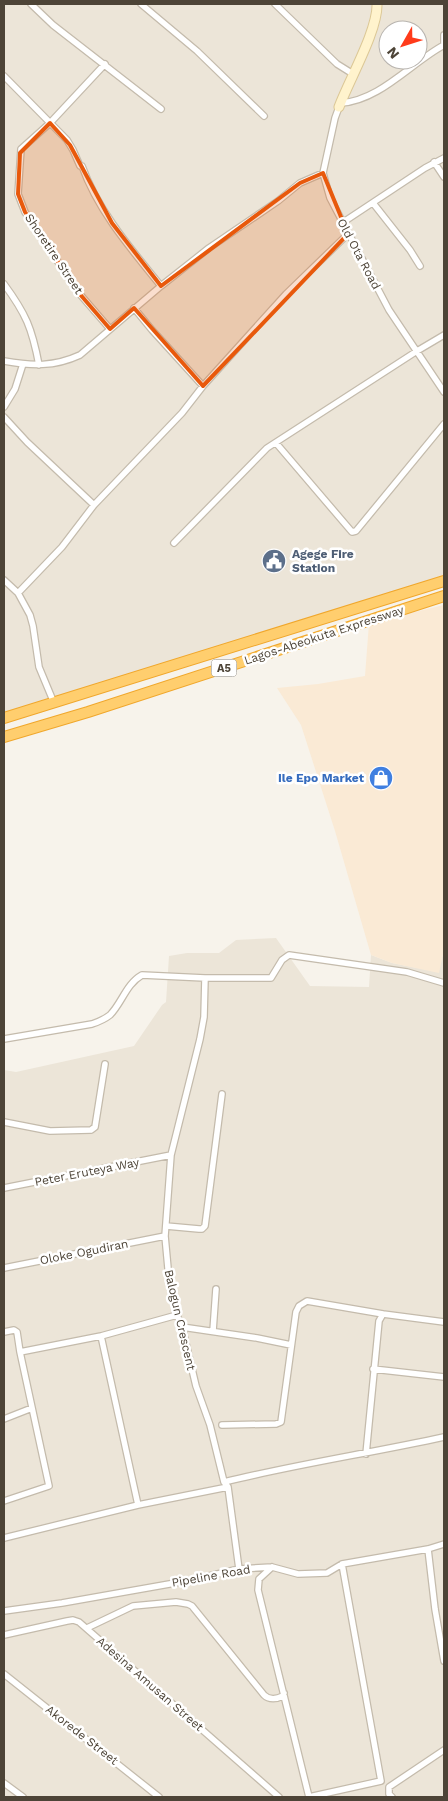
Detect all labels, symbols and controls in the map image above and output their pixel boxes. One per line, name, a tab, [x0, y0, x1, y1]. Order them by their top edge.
north arrow	[378, 20, 428, 70]
text: N	[383, 44, 402, 62]
street label: Shoretire Street	[22, 211, 86, 297]
street label: Old Ota Road	[334, 216, 384, 292]
place label: Agege Fire Station	[292, 547, 354, 575]
public building icon: Agege Fire Station	[261, 548, 287, 574]
street label: Lagos-Abeokuta Expressway	[242, 602, 406, 667]
road number: A5	[212, 660, 236, 676]
shop icon: Ile Epo Market	[368, 765, 394, 791]
place label: Ile Epo Market	[278, 771, 365, 785]
street label: Peter Eruteya Way	[33, 1155, 141, 1189]
street label: Oloke Ogudiran	[39, 1237, 129, 1267]
street label: Balogun Crescent	[162, 1268, 198, 1372]
street label: Pipeline Road	[171, 1562, 251, 1590]
street label: Adesina Amusan Street	[94, 1634, 206, 1734]
street label: Akorede Street	[43, 1702, 121, 1768]

